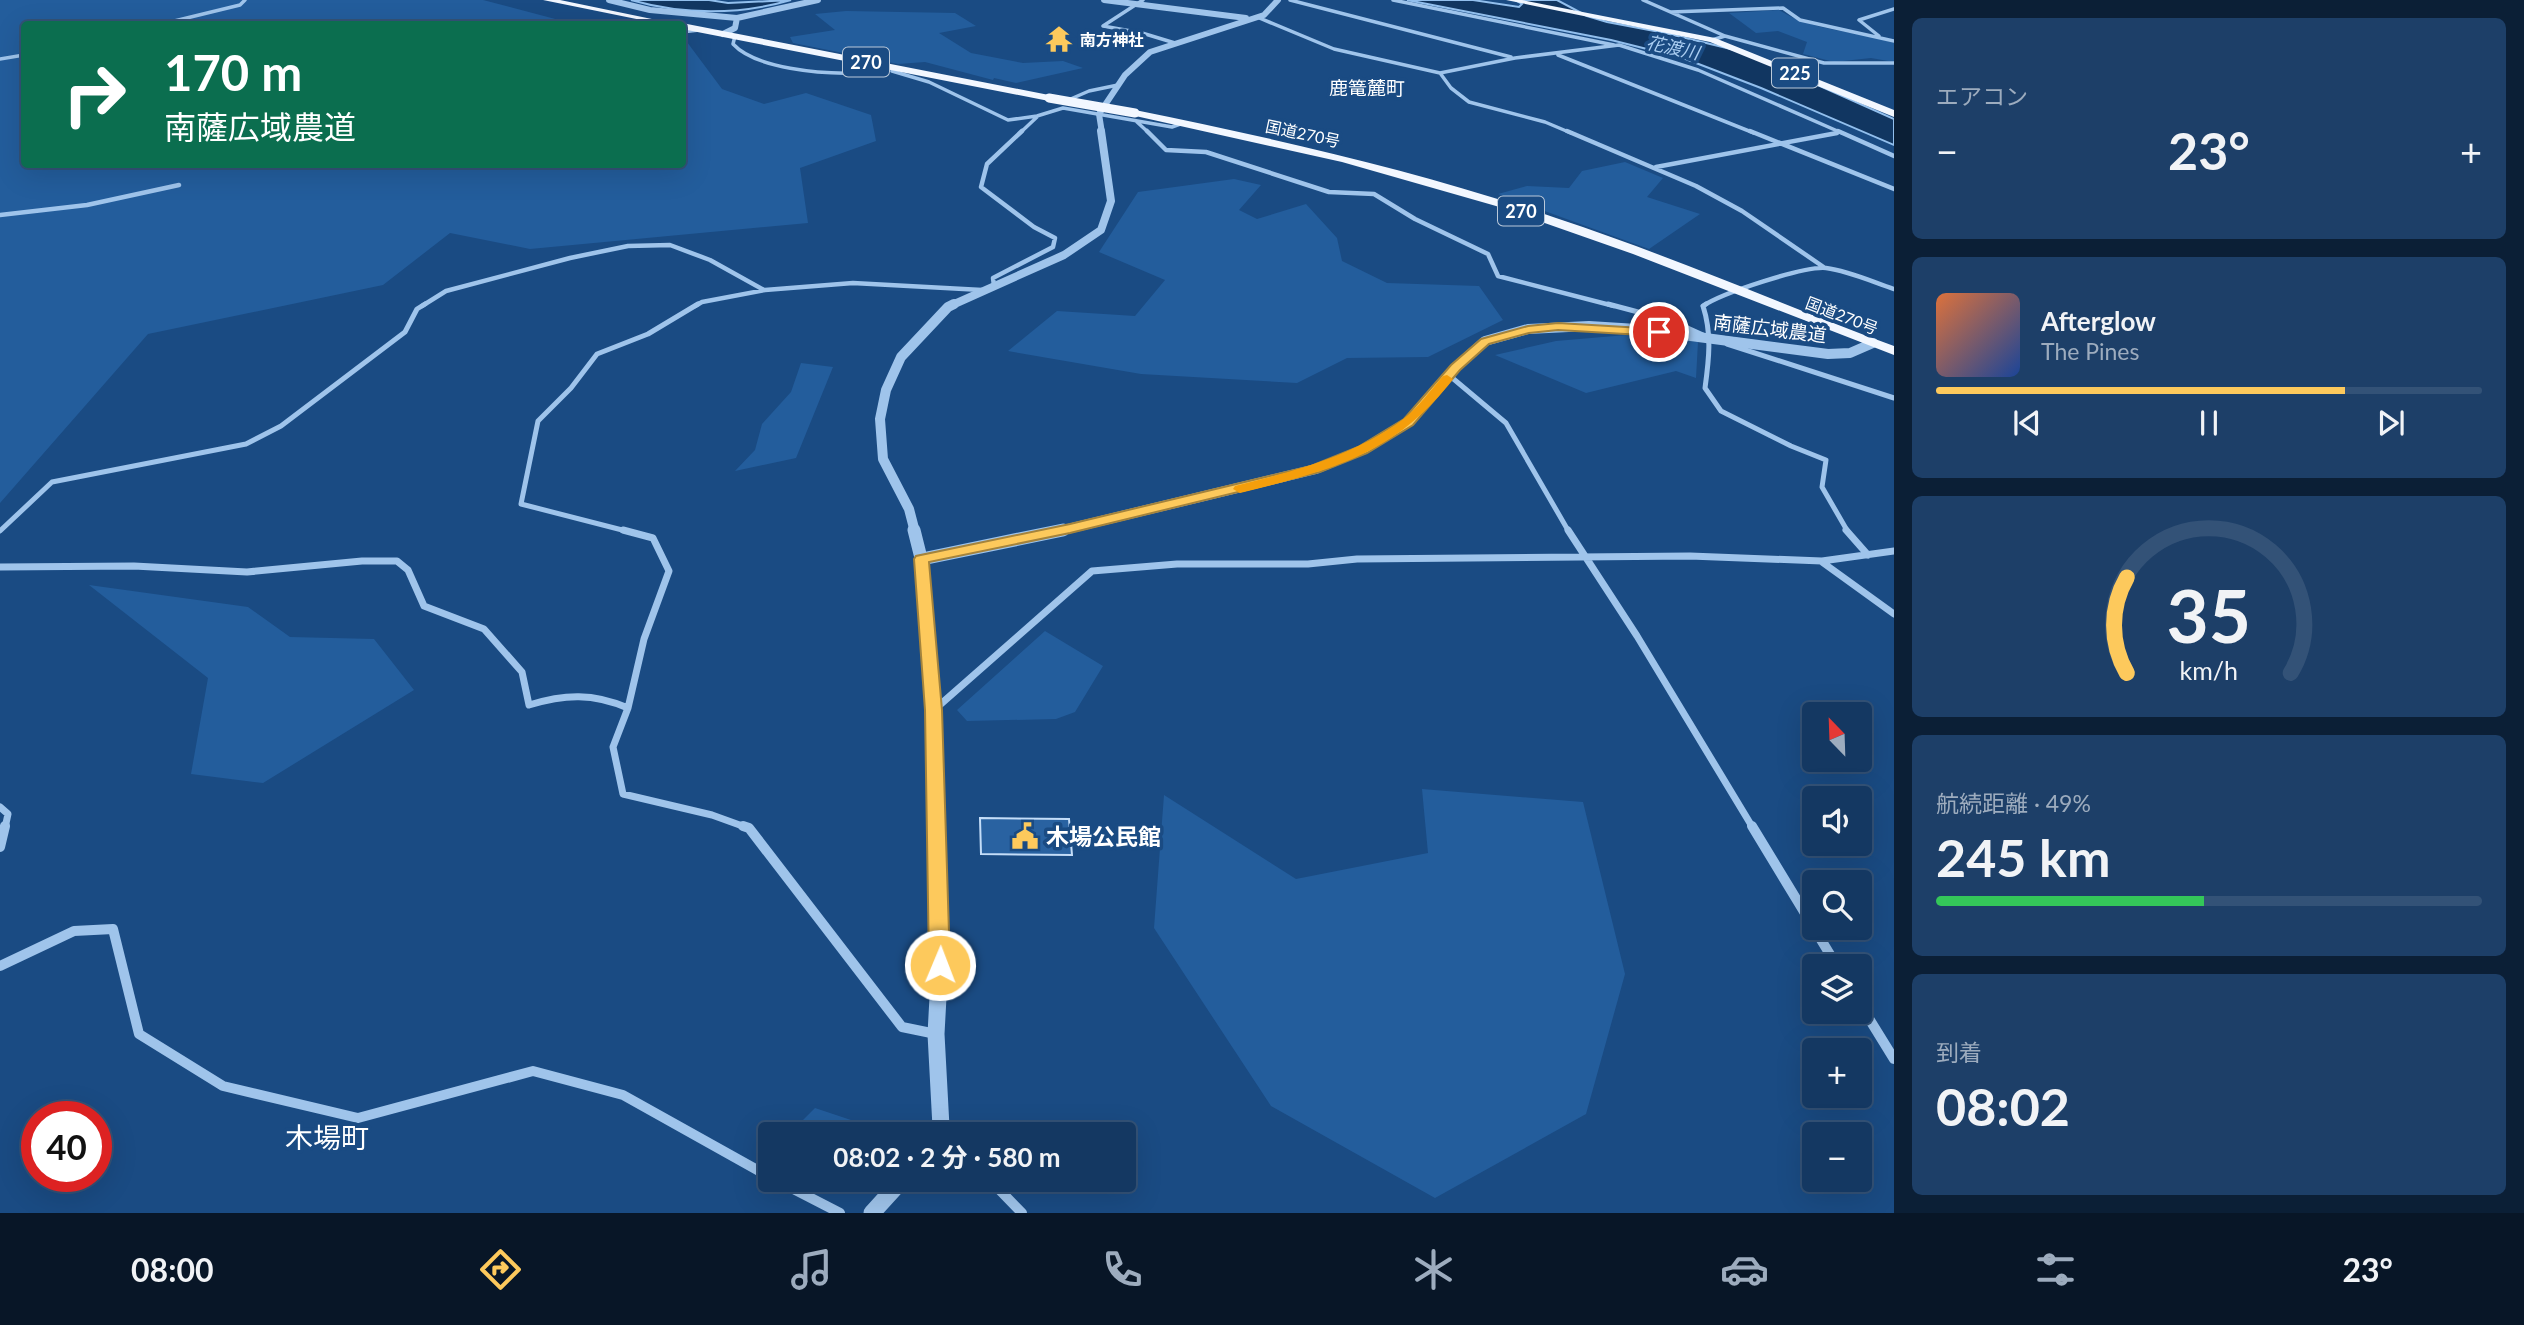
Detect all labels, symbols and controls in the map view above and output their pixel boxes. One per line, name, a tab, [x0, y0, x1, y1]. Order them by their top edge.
temple icon: 南方神社	[1044, 24, 1074, 54]
place label: 南方神社	[1080, 30, 1144, 49]
water label: 花渡川	[1644, 31, 1704, 64]
text: 170 m	[164, 43, 302, 101]
road number: 270	[843, 48, 889, 76]
icon: right	[49, 49, 140, 140]
road number: 225	[1772, 58, 1818, 88]
district label: 鹿篭麓町	[1329, 76, 1405, 99]
text: エアコン	[1936, 82, 2028, 110]
text: 南薩広域農道	[164, 107, 356, 146]
street label: 国道270号	[1264, 116, 1342, 150]
text: 23°	[2168, 119, 2250, 181]
text: −	[1936, 128, 1958, 174]
text: +	[2460, 128, 2482, 174]
road number: 270	[1498, 196, 1544, 226]
street label: 国道270号	[1803, 293, 1881, 337]
pin	[1629, 302, 1689, 362]
text: Afterglow	[2041, 305, 2156, 337]
street label: 南薩広域農道	[1712, 310, 1828, 346]
icon: arrive	[1640, 313, 1678, 351]
text: The Pines	[2041, 337, 2139, 365]
icon: previous	[2008, 404, 2046, 442]
icon: pause	[2190, 404, 2228, 442]
icon: next	[2372, 404, 2410, 442]
text: 35	[2167, 571, 2251, 659]
text: km/h	[2180, 654, 2238, 684]
north arrow	[1802, 702, 1872, 772]
map controls	[1802, 702, 1872, 1192]
button: sound	[1802, 786, 1872, 856]
text: 航続距離 · 49%	[1936, 789, 2091, 817]
public building icon: 木場公民館	[1010, 821, 1040, 851]
place label: 木場公民館	[1046, 822, 1161, 850]
text: 245 km	[1936, 826, 2110, 888]
button: search	[1802, 870, 1872, 940]
position arrow	[903, 928, 977, 1002]
button: layers	[1802, 954, 1872, 1024]
button: +	[1802, 1038, 1872, 1108]
text: 到着	[1936, 1038, 1982, 1066]
text: 08:02	[1936, 1075, 2070, 1137]
speed limit sign: 40	[21, 1101, 112, 1192]
district label: 木場町	[285, 1120, 369, 1154]
button: −	[1802, 1122, 1872, 1192]
text: 08:02 · 2 分 · 580 m	[833, 1141, 1061, 1173]
icon: directions	[476, 1245, 525, 1294]
icon: music	[787, 1245, 836, 1294]
icon: phone	[1098, 1245, 1147, 1294]
icon: climate	[1409, 1245, 1458, 1294]
icon: car	[1720, 1245, 1769, 1294]
icon: filters	[2031, 1245, 2080, 1294]
text: 08:00	[131, 1250, 214, 1289]
text: 23°	[2342, 1250, 2393, 1289]

